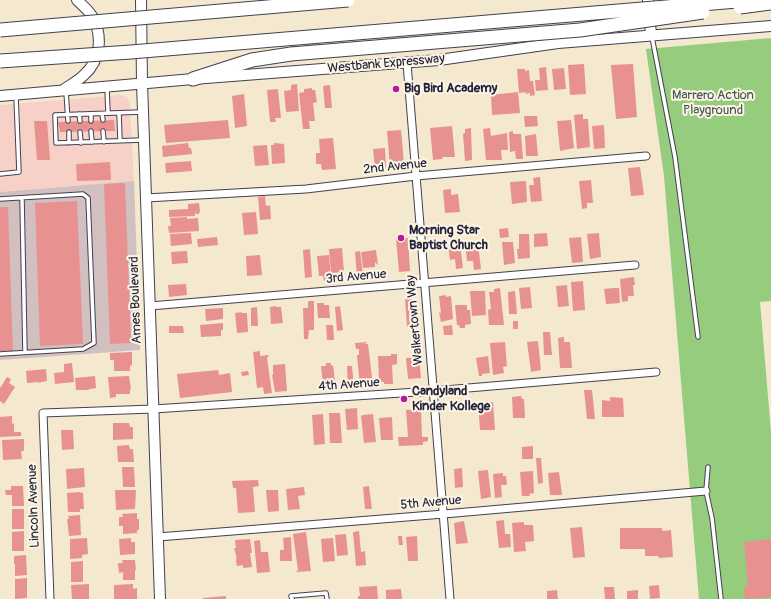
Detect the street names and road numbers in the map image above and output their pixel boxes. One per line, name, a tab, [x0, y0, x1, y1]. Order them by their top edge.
street label: Westbank Expressway	[327, 51, 445, 77]
street label: 2nd Avenue	[362, 156, 428, 178]
street label: Ames Boulevard	[127, 256, 145, 344]
street label: 3rd Avenue	[325, 267, 387, 287]
street label: Walkertown Way	[403, 274, 427, 366]
street label: 4th Avenue	[318, 375, 380, 395]
street label: Lincoln Avenue	[25, 464, 43, 548]
street label: 5th Avenue	[400, 493, 462, 513]

